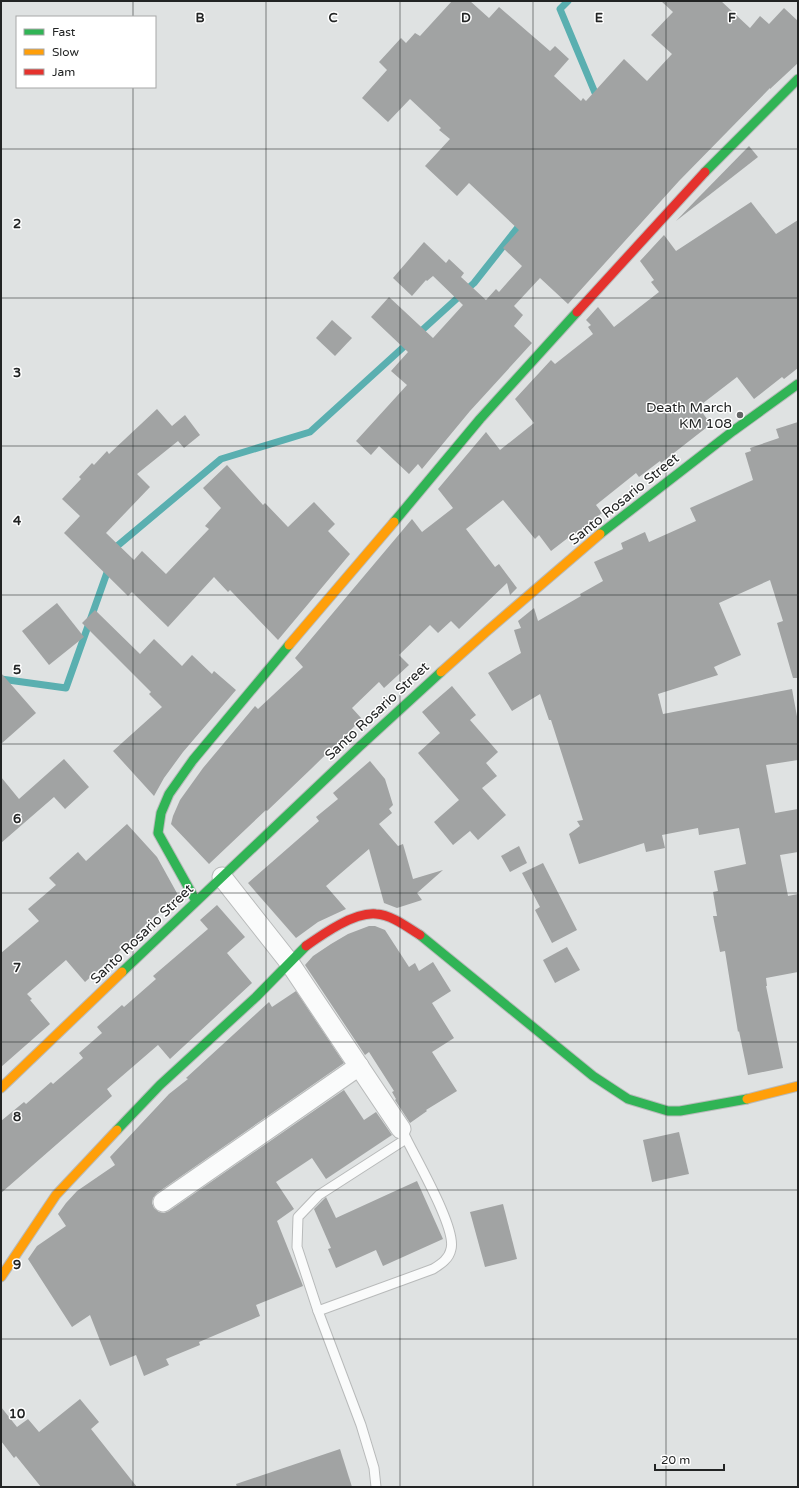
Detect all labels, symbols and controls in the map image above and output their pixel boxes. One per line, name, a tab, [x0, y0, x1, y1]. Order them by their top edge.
text: B	[195, 10, 205, 26]
text: C	[328, 10, 338, 26]
text: D	[461, 10, 471, 26]
text: E	[595, 10, 603, 26]
text: F	[728, 10, 736, 26]
legend	[16, 16, 156, 88]
text: Fast	[52, 25, 76, 39]
text: Slow	[52, 45, 79, 59]
text: Jam	[52, 65, 75, 79]
text: 2	[13, 216, 21, 232]
text: 3	[13, 365, 21, 381]
place label: Death March KM 108	[646, 399, 732, 432]
marker: Death March KM 108	[735, 410, 745, 420]
street label: Santo Rosario Street	[566, 449, 683, 549]
text: 4	[13, 513, 22, 529]
street label: Santo Rosario Street	[321, 658, 433, 764]
text: 5	[13, 662, 21, 678]
text: 6	[13, 811, 21, 827]
street label: Santo Rosario Street	[87, 880, 197, 987]
text: 7	[13, 960, 21, 976]
text: 8	[13, 1109, 21, 1125]
text: 9	[13, 1257, 21, 1273]
text: 10	[9, 1406, 25, 1422]
scale bar	[655, 1446, 724, 1472]
text: 20 m	[661, 1453, 690, 1467]

